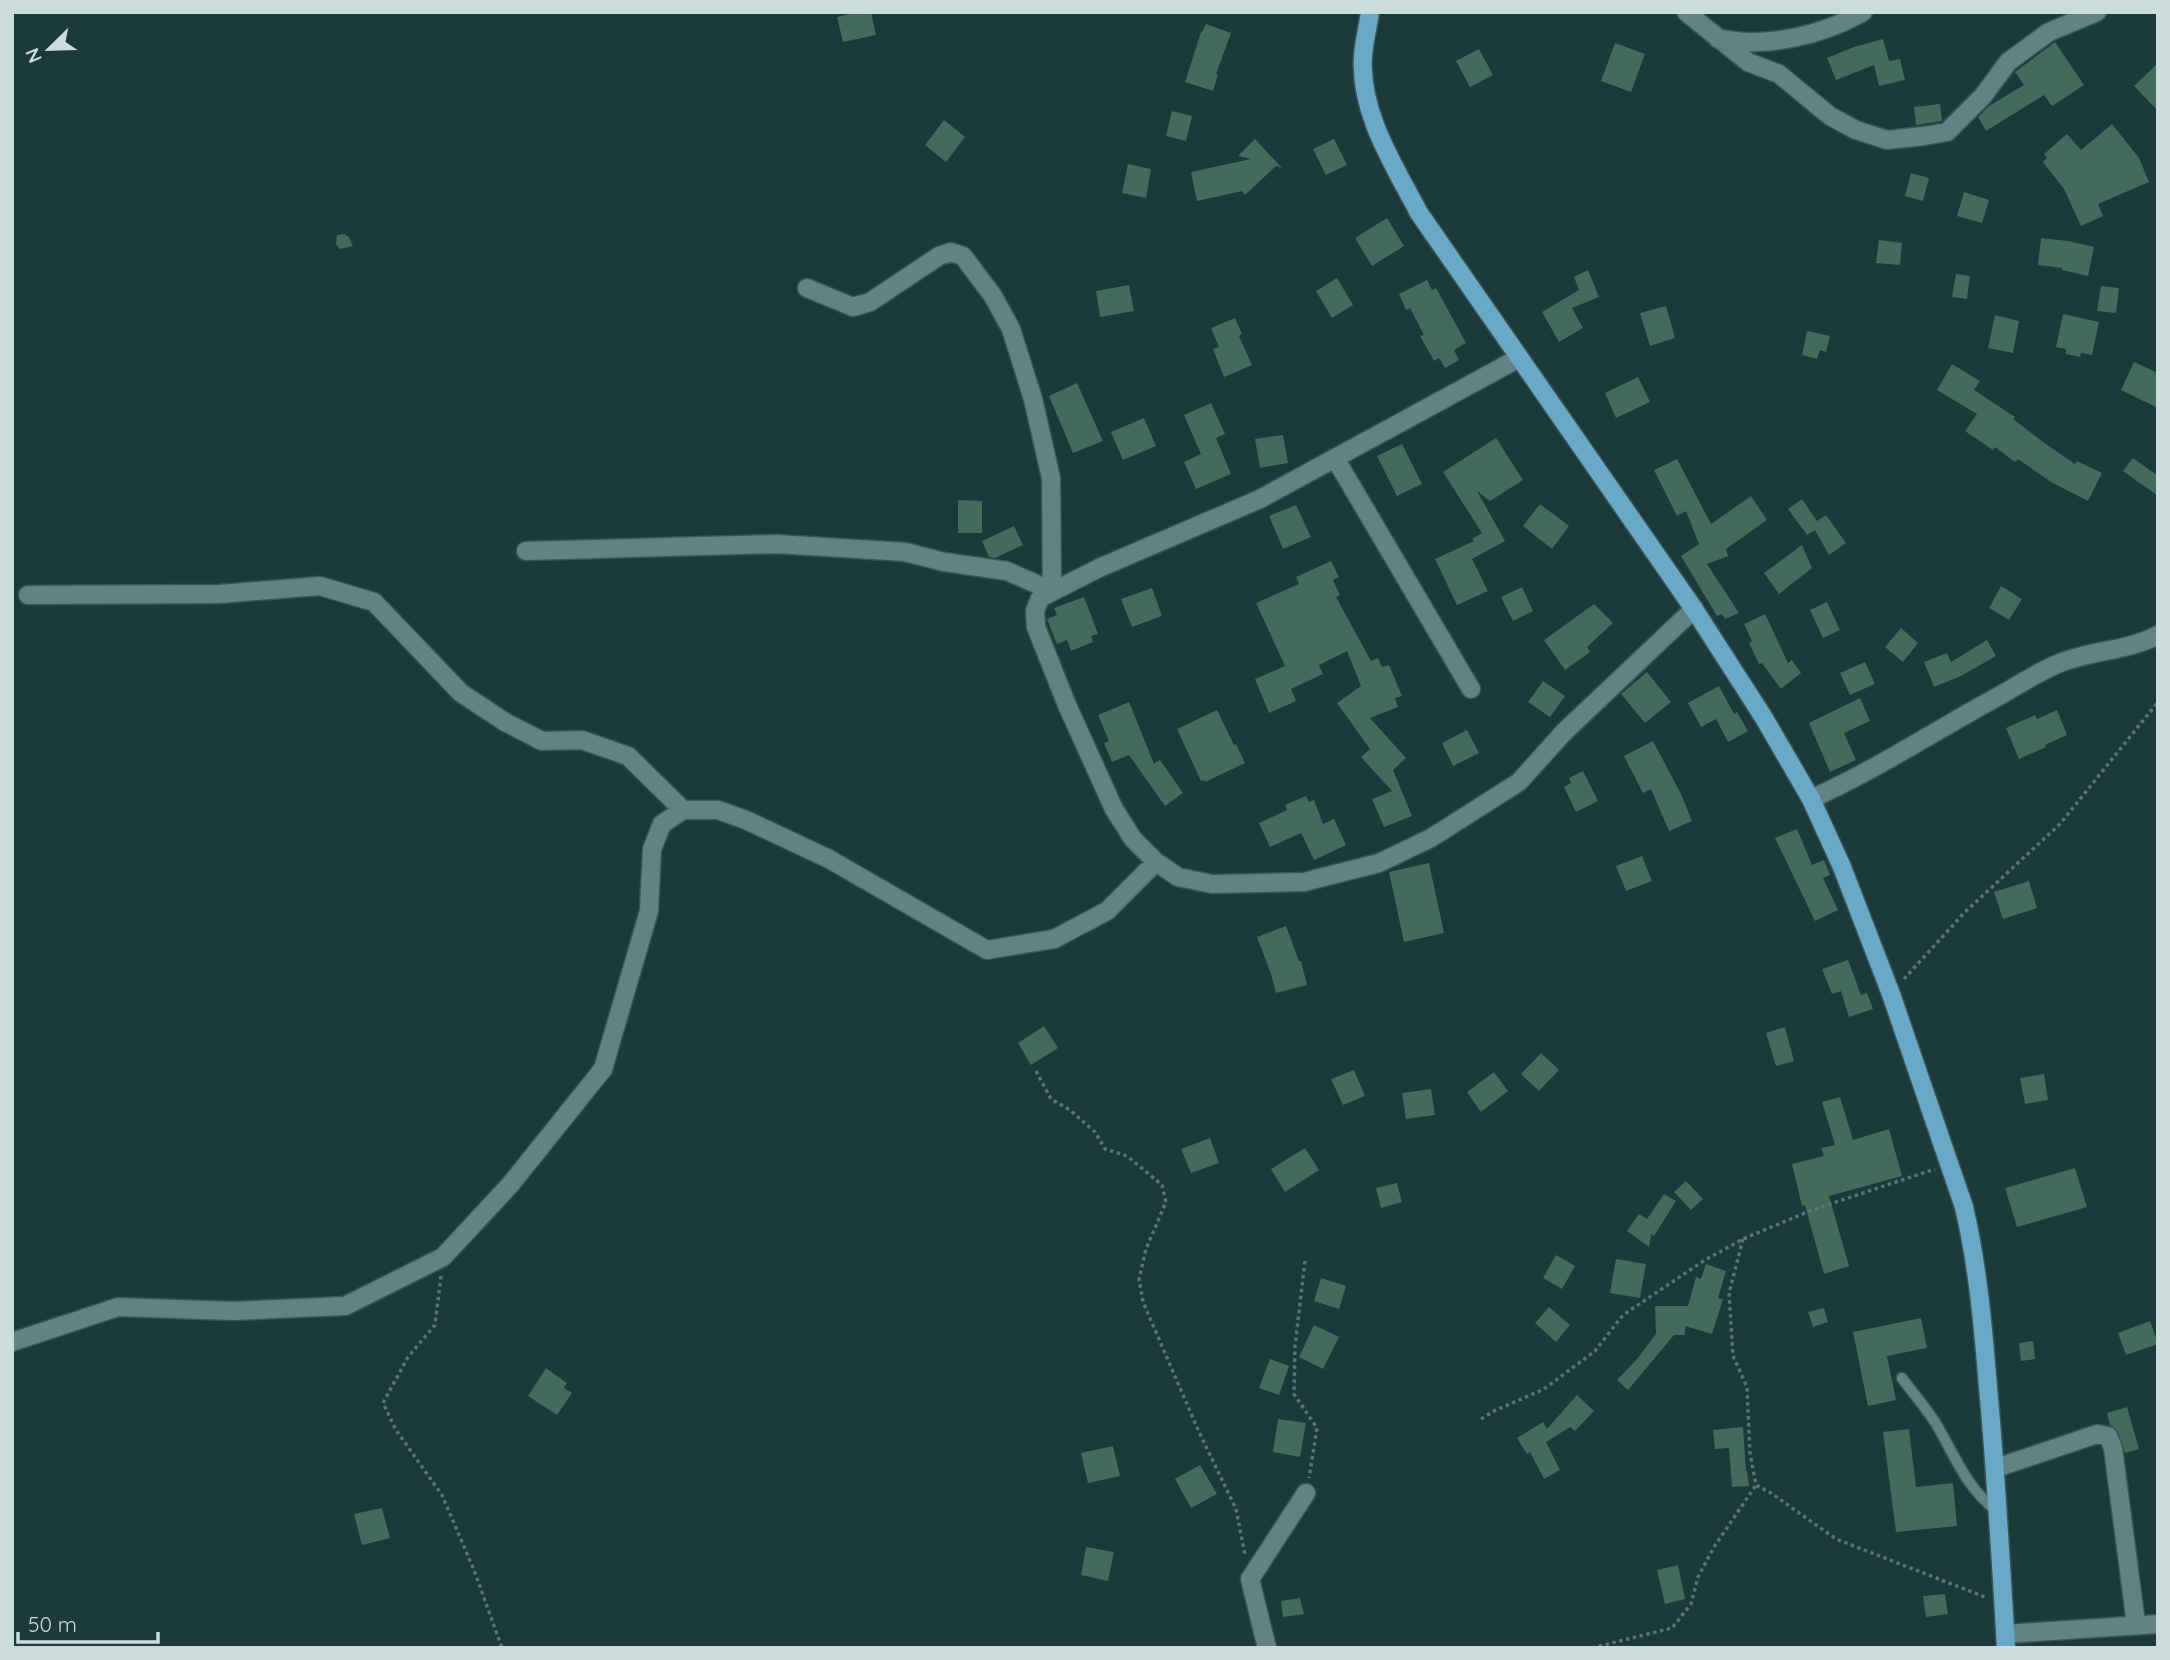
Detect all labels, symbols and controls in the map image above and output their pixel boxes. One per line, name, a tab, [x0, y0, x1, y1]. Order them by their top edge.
north arrow	[14, 14, 84, 84]
text: N	[20, 45, 47, 67]
scale bar	[18, 1600, 158, 1644]
text: 50 m	[28, 1611, 77, 1637]

